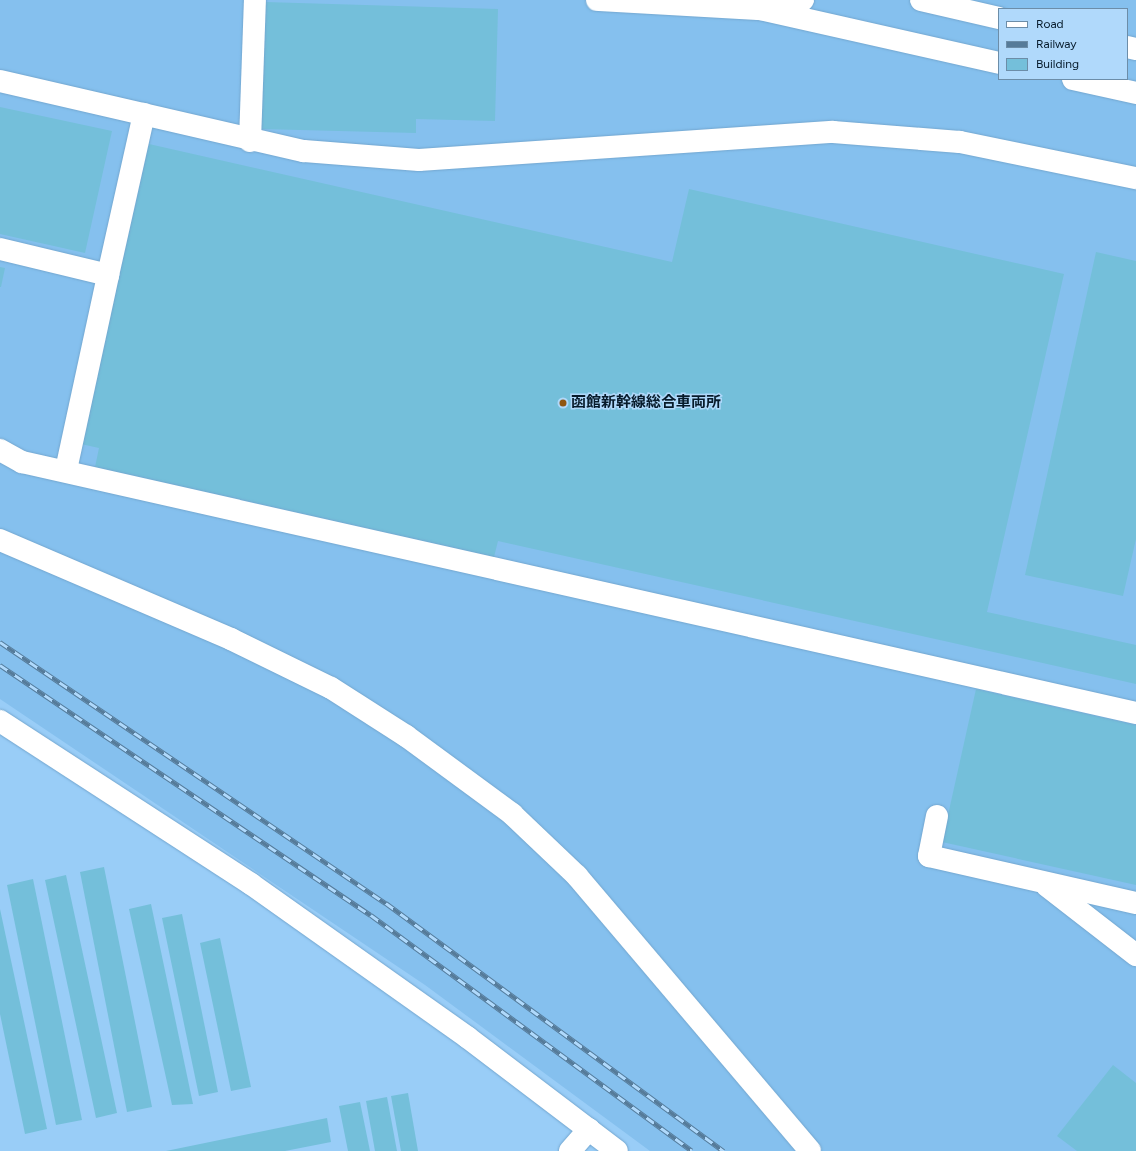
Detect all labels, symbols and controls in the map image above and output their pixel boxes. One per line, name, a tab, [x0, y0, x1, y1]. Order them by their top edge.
legend	[998, 8, 1128, 80]
text: Road	[1036, 17, 1064, 31]
text: Railway	[1036, 37, 1077, 51]
text: Building	[1036, 57, 1079, 71]
place label: 函館新幹線総合車両所	[571, 394, 721, 412]
marker: 函館新幹線総合車両所	[558, 398, 568, 408]

